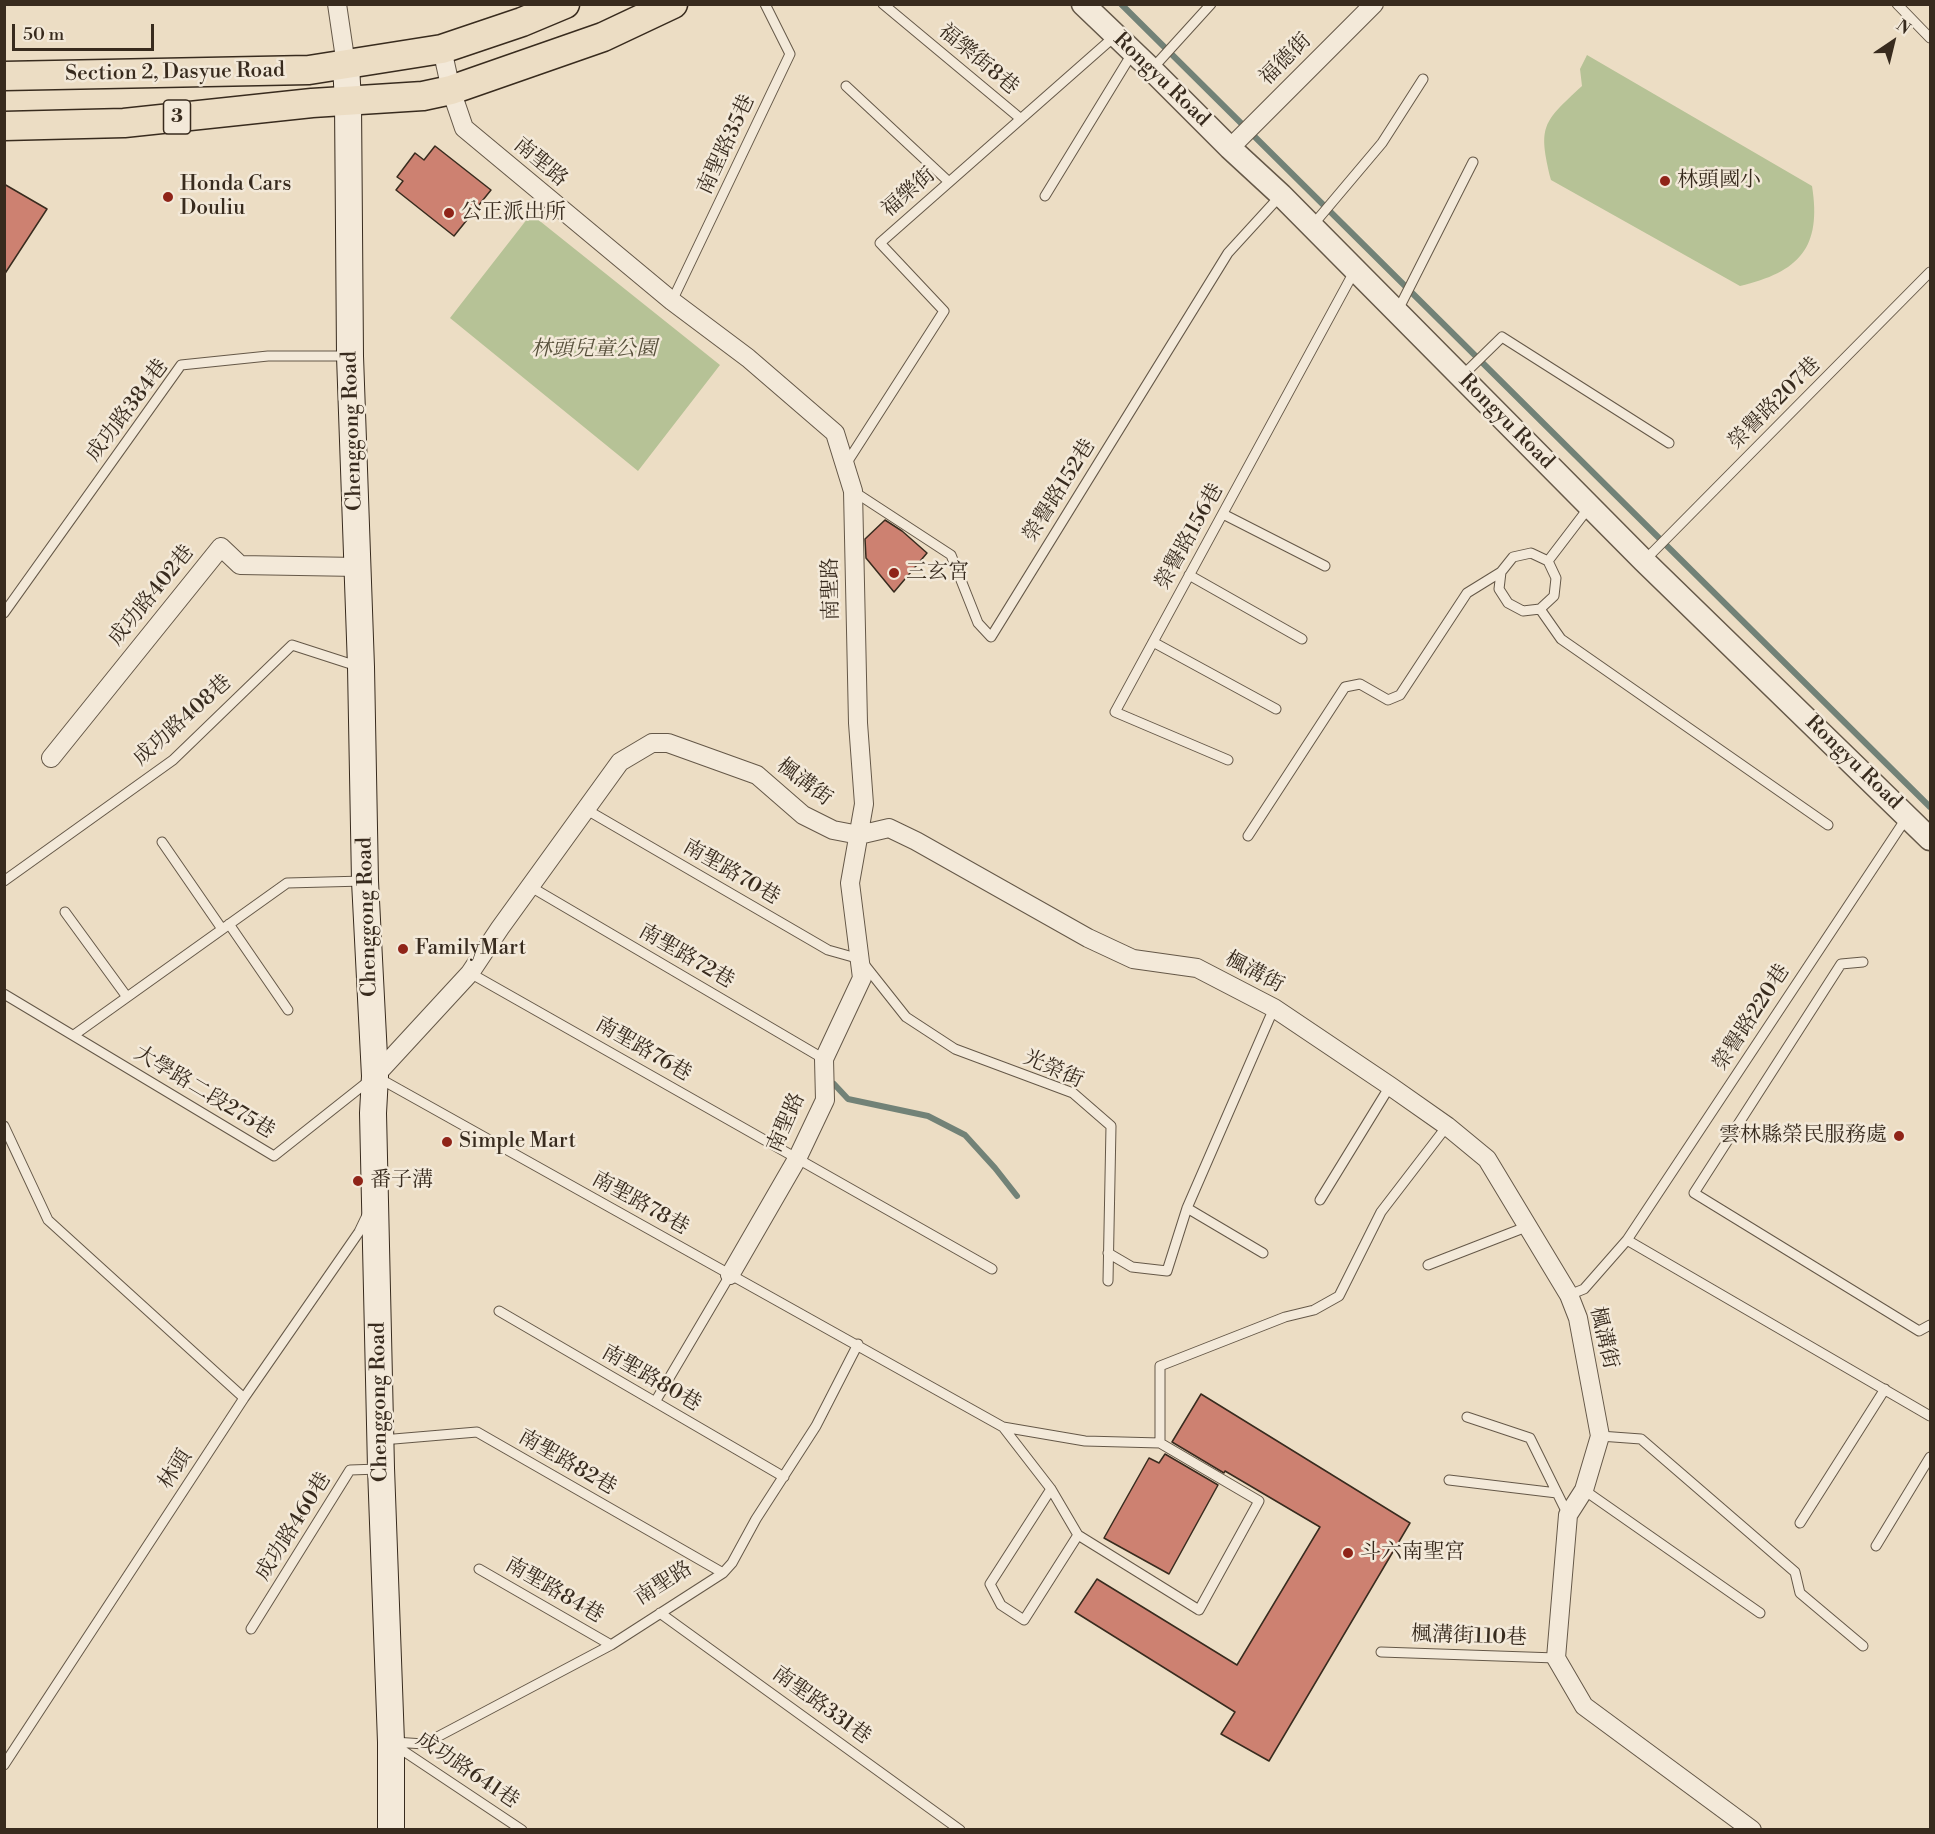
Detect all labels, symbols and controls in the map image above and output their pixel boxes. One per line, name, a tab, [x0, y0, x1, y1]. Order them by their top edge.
scale bar	[15, 12, 158, 50]
north arrow	[1863, 12, 1923, 72]
text: N	[1892, 15, 1914, 39]
street label: 福樂街8巷	[933, 19, 1023, 101]
text: 50 m	[23, 23, 64, 46]
street label: Rongyu Road	[1107, 28, 1215, 132]
street label: 福德街	[1255, 29, 1317, 91]
street label: Section 2, Dasyue Road	[65, 58, 285, 88]
street label: 南聖路35巷	[693, 91, 761, 199]
road number: 3	[164, 100, 190, 134]
street label: 南聖路	[508, 133, 572, 193]
street label: 福樂街	[877, 163, 941, 223]
place label: 林頭國小	[1677, 168, 1761, 194]
place label: Honda Cars Douliu	[180, 172, 291, 222]
marker: 林頭國小	[1658, 174, 1672, 188]
marker: Honda Cars Douliu	[161, 190, 175, 204]
place label: 公正派出所	[461, 200, 566, 226]
marker: 公正派出所	[442, 206, 456, 220]
park label: 林頭兒童公園	[531, 337, 657, 363]
street label: Chenggong Road	[338, 351, 368, 511]
street label: 榮譽路207巷	[1724, 353, 1826, 455]
street label: 成功路384巷	[81, 355, 175, 467]
street label: Rongyu Road	[1453, 369, 1559, 475]
street label: 榮譽路152巷	[1018, 435, 1102, 547]
street label: 榮譽路156巷	[1151, 480, 1229, 594]
street label: 成功路402巷	[104, 541, 200, 651]
street label: 南聖路	[819, 557, 845, 621]
place label: 三玄宮	[906, 560, 969, 586]
marker: 三玄宮	[887, 566, 901, 580]
street label: 成功路408巷	[129, 670, 237, 772]
street label: Rongyu Road	[1799, 711, 1907, 815]
street label: 楓溝街	[771, 754, 837, 812]
street label: 南聖路70巷	[678, 835, 784, 911]
street label: Chenggong Road	[353, 837, 383, 997]
street label: 南聖路72巷	[634, 920, 738, 994]
place label: FamilyMart	[415, 936, 526, 962]
marker: FamilyMart	[396, 942, 410, 956]
street label: 楓溝街	[1220, 947, 1288, 999]
street label: 榮譽路220巷	[1708, 960, 1796, 1076]
street label: 南聖路76巷	[591, 1012, 695, 1088]
street label: 大學路二段275巷	[129, 1041, 279, 1145]
street label: 光榮街	[1019, 1046, 1087, 1094]
street label: 南聖路	[763, 1089, 811, 1157]
place label: 雲林縣榮民服務處	[1719, 1123, 1887, 1149]
place label: Simple Mart	[459, 1129, 576, 1155]
marker: 雲林縣榮民服務處	[1892, 1129, 1906, 1143]
marker: Simple Mart	[440, 1135, 454, 1149]
street label: 南聖路78巷	[587, 1167, 693, 1241]
place label: 番子溝	[370, 1168, 433, 1194]
marker: 番子溝	[351, 1174, 365, 1188]
street label: 楓溝街	[1584, 1304, 1622, 1372]
street label: Chenggong Road	[366, 1322, 394, 1482]
street label: 南聖路80巷	[597, 1340, 705, 1418]
street label: 南聖路82巷	[514, 1425, 620, 1501]
street label: 林頭	[154, 1446, 198, 1494]
street label: 成功路460巷	[251, 1468, 337, 1586]
place label: 斗六南聖宮	[1360, 1540, 1465, 1566]
marker: 斗六南聖宮	[1341, 1546, 1355, 1560]
street label: 南聖路84巷	[500, 1553, 608, 1629]
street label: 南聖路	[631, 1557, 697, 1611]
street label: 楓溝街110巷	[1411, 1622, 1527, 1652]
street label: 南聖路331巷	[767, 1662, 875, 1750]
street label: 成功路641巷	[411, 1727, 523, 1815]

